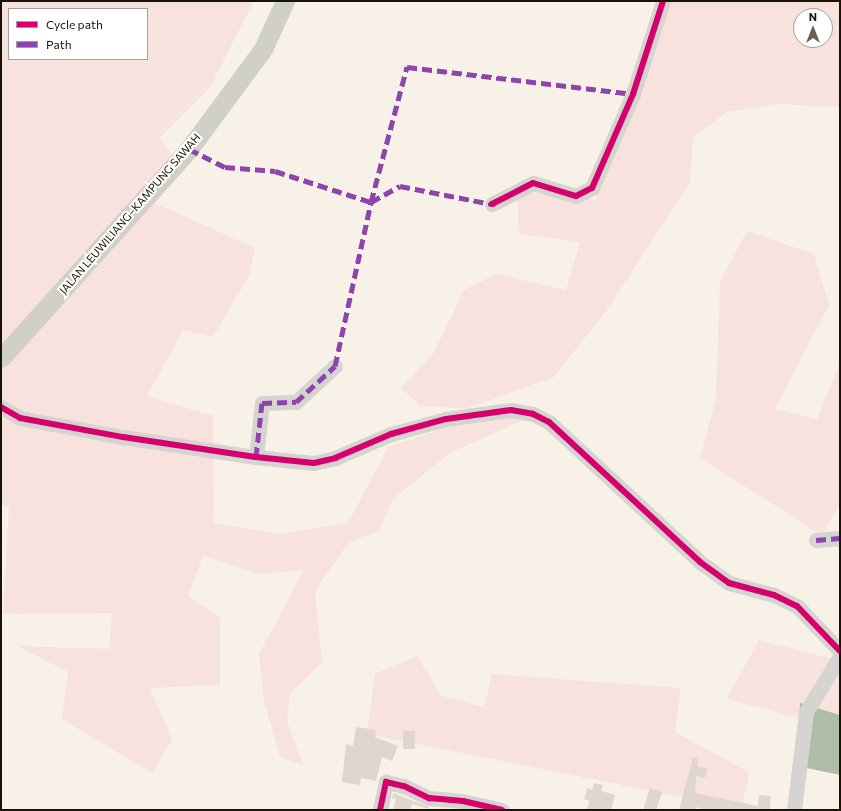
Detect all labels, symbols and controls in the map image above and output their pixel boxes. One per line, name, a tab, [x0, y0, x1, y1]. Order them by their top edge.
legend	[8, 8, 148, 60]
north arrow	[793, 8, 833, 48]
text: N	[809, 10, 817, 23]
text: Cycle path	[46, 17, 103, 31]
text: Path	[46, 37, 72, 51]
street label: JALAN LEUWILIANG–KAMPUNG SAWAH	[57, 131, 203, 297]

